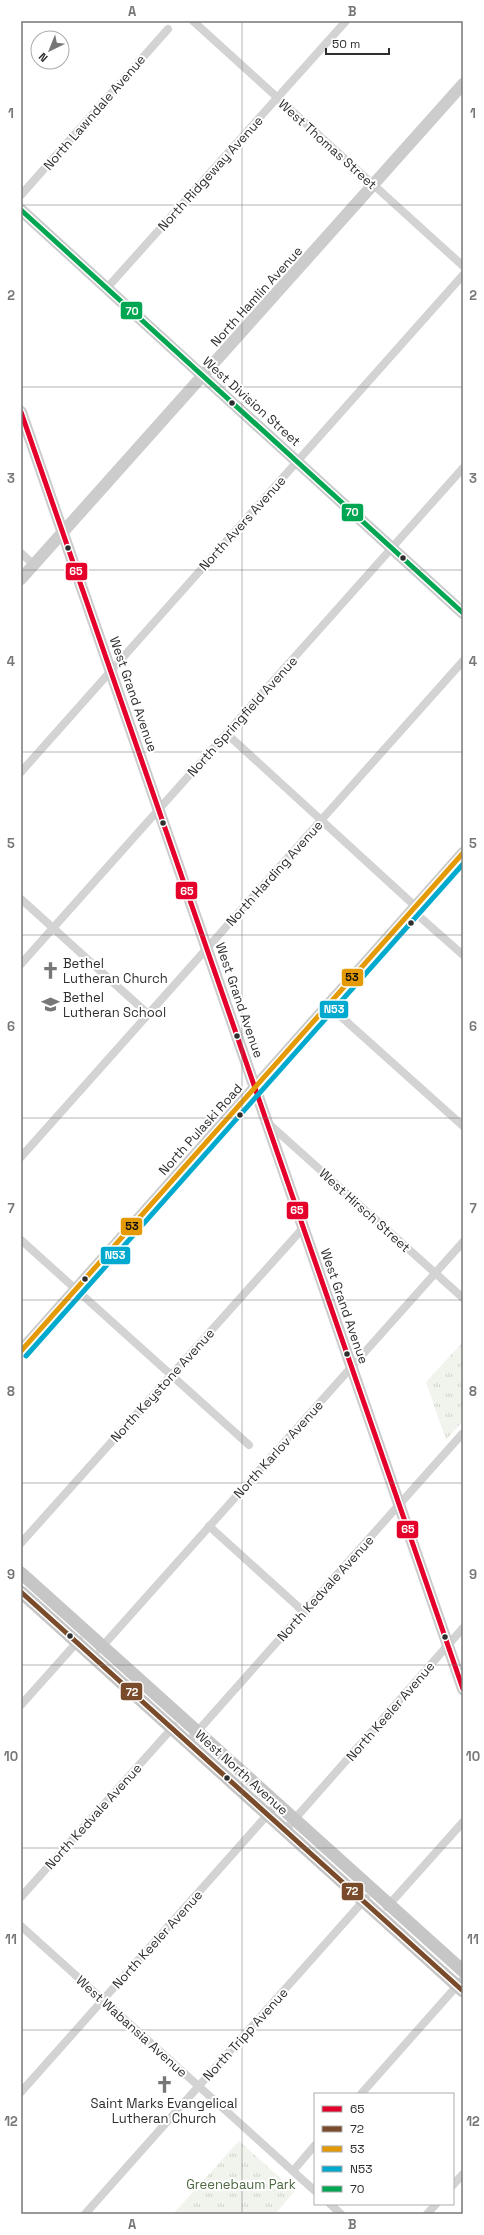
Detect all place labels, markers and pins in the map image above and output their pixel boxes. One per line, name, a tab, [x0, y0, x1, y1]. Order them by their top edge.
unlabelled marker	[227, 398, 237, 408]
unlabelled marker	[63, 543, 73, 553]
unlabelled marker	[398, 553, 408, 563]
unlabelled marker	[158, 818, 168, 828]
unlabelled marker	[406, 918, 416, 928]
place label: Bethel Lutheran Church	[63, 955, 168, 987]
church icon: Bethel Lutheran Church	[40, 960, 60, 980]
place label: Bethel Lutheran School	[63, 989, 166, 1021]
school or university icon: Bethel Lutheran School	[40, 994, 60, 1014]
unlabelled marker	[232, 1031, 242, 1041]
unlabelled marker	[235, 1110, 245, 1120]
unlabelled marker	[80, 1274, 90, 1284]
unlabelled marker	[342, 1349, 352, 1359]
unlabelled marker	[65, 1631, 75, 1641]
unlabelled marker	[440, 1632, 450, 1642]
unlabelled marker	[222, 1773, 232, 1783]
church icon: Saint Marks Evangelical Lutheran Church	[154, 2074, 174, 2094]
place label: Saint Marks Evangelical Lutheran Church	[91, 2095, 237, 2127]

